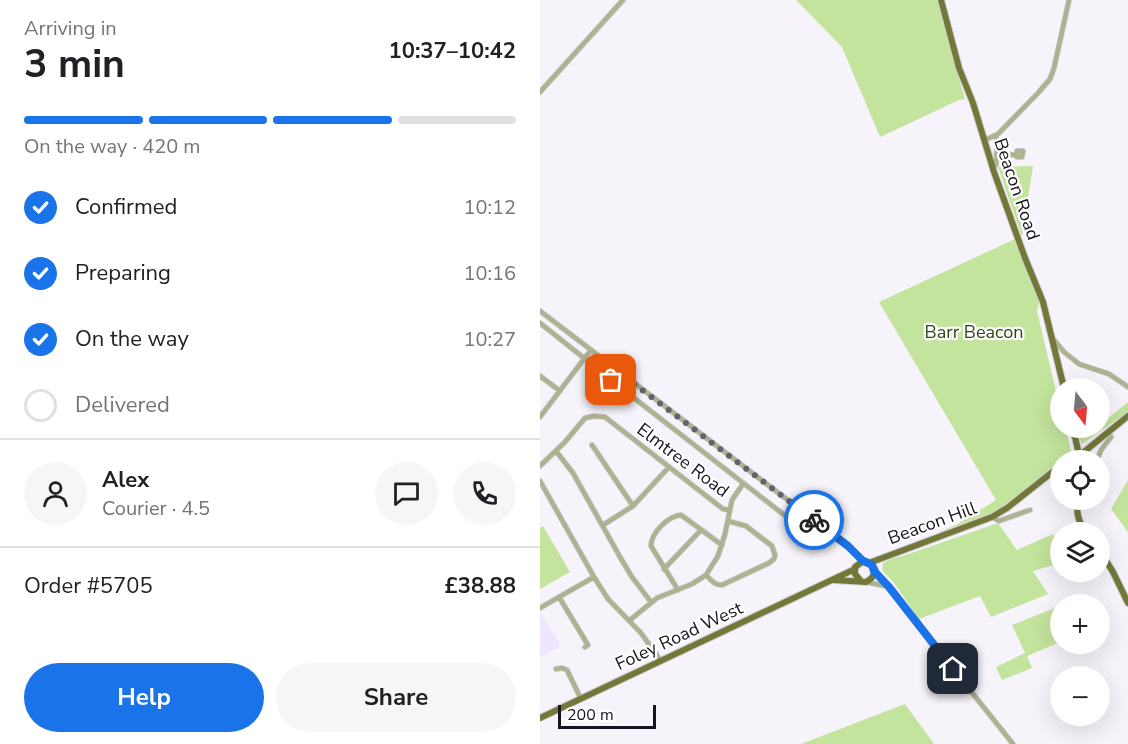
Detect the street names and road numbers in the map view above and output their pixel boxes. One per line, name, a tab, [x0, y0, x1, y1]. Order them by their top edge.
street label: Beacon Road	[988, 135, 1046, 243]
street label: Elmtree Road	[632, 417, 734, 503]
street label: Beacon Hill	[884, 496, 980, 550]
street label: Foley Road West	[611, 596, 747, 676]

